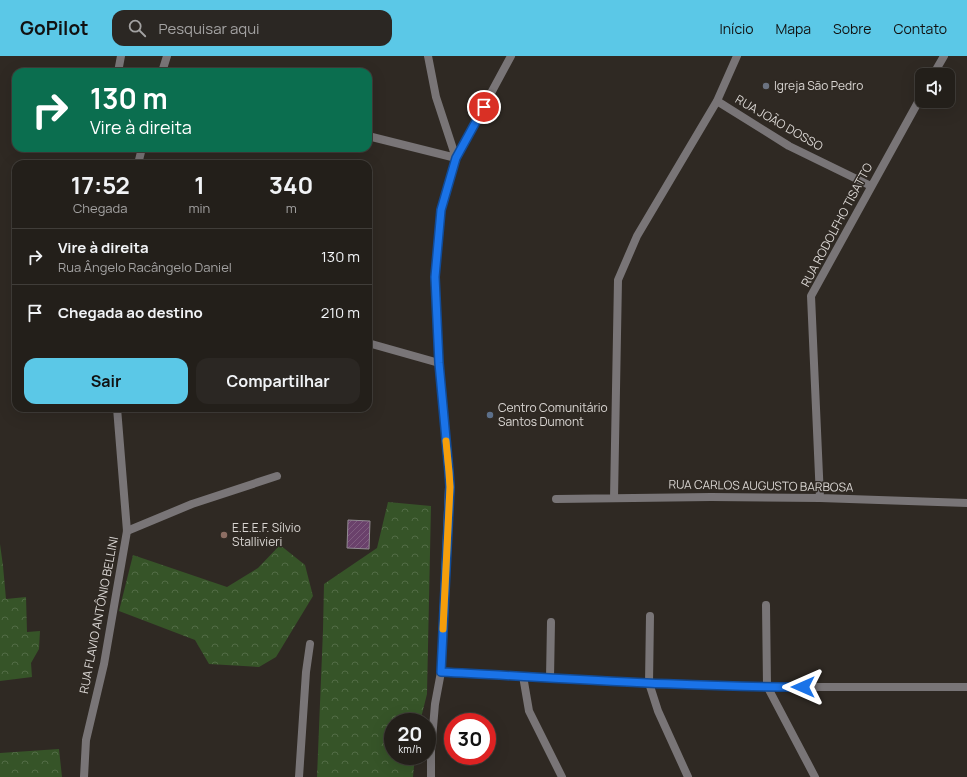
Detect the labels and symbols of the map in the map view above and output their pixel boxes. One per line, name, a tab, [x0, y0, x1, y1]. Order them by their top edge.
place label: Igreja São Pedro	[774, 77, 863, 94]
marker: Igreja São Pedro	[761, 81, 771, 91]
pin	[467, 90, 501, 124]
street label: RUA JOÃO DOSSO	[732, 91, 826, 155]
street label: RUA RODOLFHO TISATTO	[797, 160, 877, 290]
place label: Centro Comunitário Santos Dumont	[498, 399, 608, 430]
marker: Centro Comunitário Santos Dumont	[485, 410, 495, 420]
street label: RUA CARLOS AUGUSTO BARBOSA	[668, 475, 854, 496]
place label: E.E.E.F. Sílvio Stallivieri	[232, 519, 301, 550]
marker: E.E.E.F. Sílvio Stallivieri	[219, 530, 229, 540]
street label: RUA FLAVIO ANTÔNIO BELLINI	[75, 535, 122, 695]
position arrow	[782, 666, 824, 708]
speed limit sign: 30	[444, 713, 496, 765]

